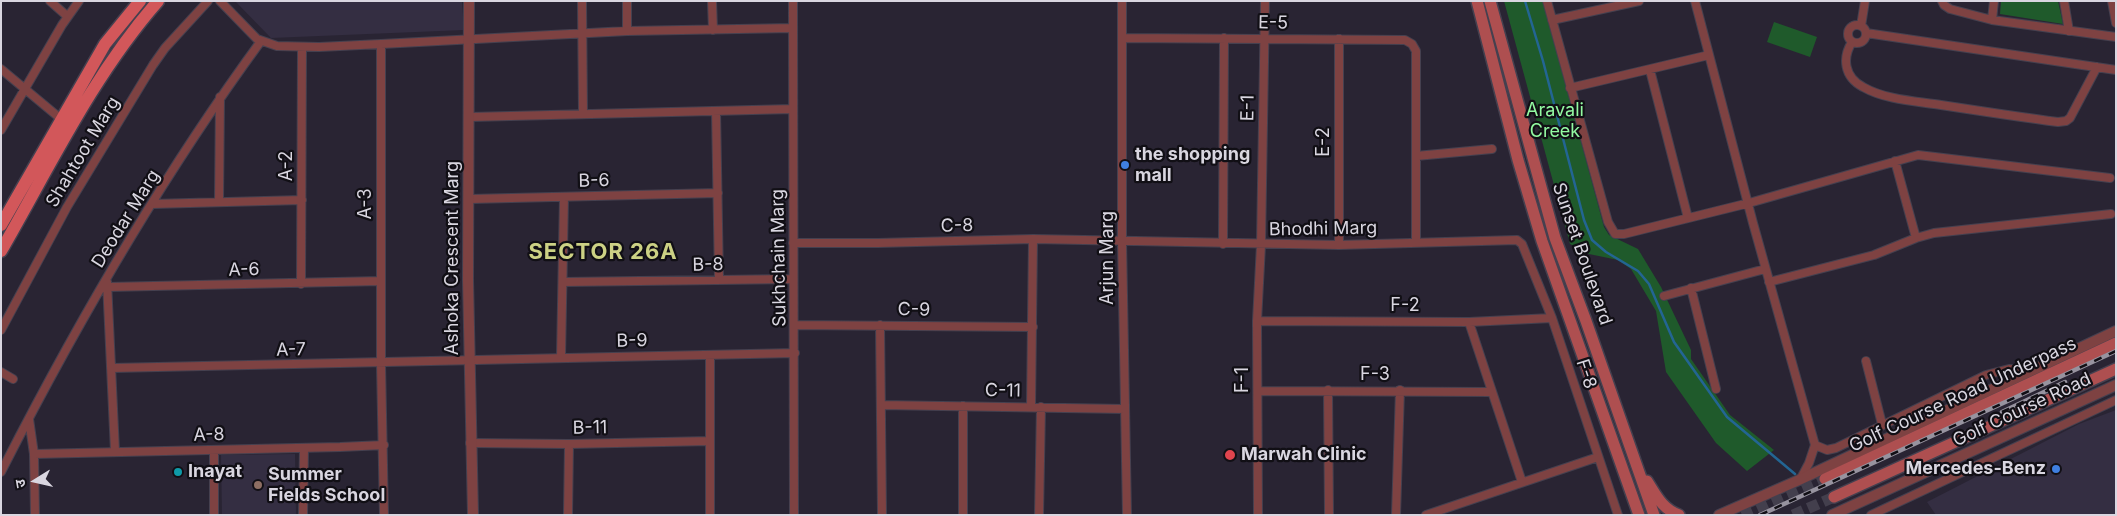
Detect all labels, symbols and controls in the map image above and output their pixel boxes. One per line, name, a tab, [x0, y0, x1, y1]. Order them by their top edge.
street label: E-5	[1258, 12, 1288, 34]
street label: Shahtoot Marg	[42, 93, 124, 211]
street label: E-1	[1237, 95, 1259, 121]
park label: Aravali Creek	[1526, 100, 1584, 142]
street label: E-2	[1313, 127, 1335, 157]
place label: the shopping mall	[1135, 144, 1250, 186]
street label: A-2	[276, 151, 298, 181]
marker: the shopping mall	[1119, 159, 1131, 171]
street label: Ashoka Crescent Marg	[442, 161, 464, 355]
street label: Deodar Marg	[87, 166, 165, 272]
street label: B-6	[578, 170, 610, 192]
street label: Sunset Boulevard	[1548, 180, 1616, 328]
street label: A-3	[355, 188, 377, 220]
street label: Sukhchain Marg	[767, 189, 791, 327]
street label: Arjun Marg	[1097, 211, 1119, 305]
street label: C-8	[941, 215, 973, 237]
street label: Bhodhi Marg	[1269, 217, 1377, 241]
district label: SECTOR 26A	[527, 239, 679, 265]
street label: B-8	[692, 254, 724, 276]
street label: A-6	[228, 259, 260, 281]
street label: F-2	[1390, 295, 1420, 317]
street label: C-9	[898, 299, 930, 321]
street label: B-9	[616, 330, 648, 352]
street label: Golf Course Road Underpass	[1846, 333, 2080, 457]
street label: A-7	[276, 339, 306, 361]
street label: F-8	[1571, 356, 1601, 392]
street label: F-3	[1360, 364, 1390, 386]
street label: F-1	[1232, 367, 1254, 393]
street label: Golf Course Road	[1949, 368, 2095, 452]
street label: C-11	[985, 380, 1021, 402]
street label: B-11	[572, 417, 608, 439]
street label: A-8	[193, 424, 225, 446]
place label: Marwah Clinic	[1241, 444, 1367, 466]
marker: Marwah Clinic	[1223, 448, 1237, 462]
north arrow	[10, 456, 60, 506]
place label: Mercedes-Benz	[1906, 458, 2046, 480]
place label: Inayat	[188, 461, 242, 483]
marker: Mercedes-Benz	[2050, 463, 2062, 475]
place label: Summer Fields School	[268, 464, 385, 506]
marker: Inayat	[172, 466, 184, 478]
text: उ	[11, 478, 29, 489]
marker: Summer Fields School	[252, 479, 264, 491]

